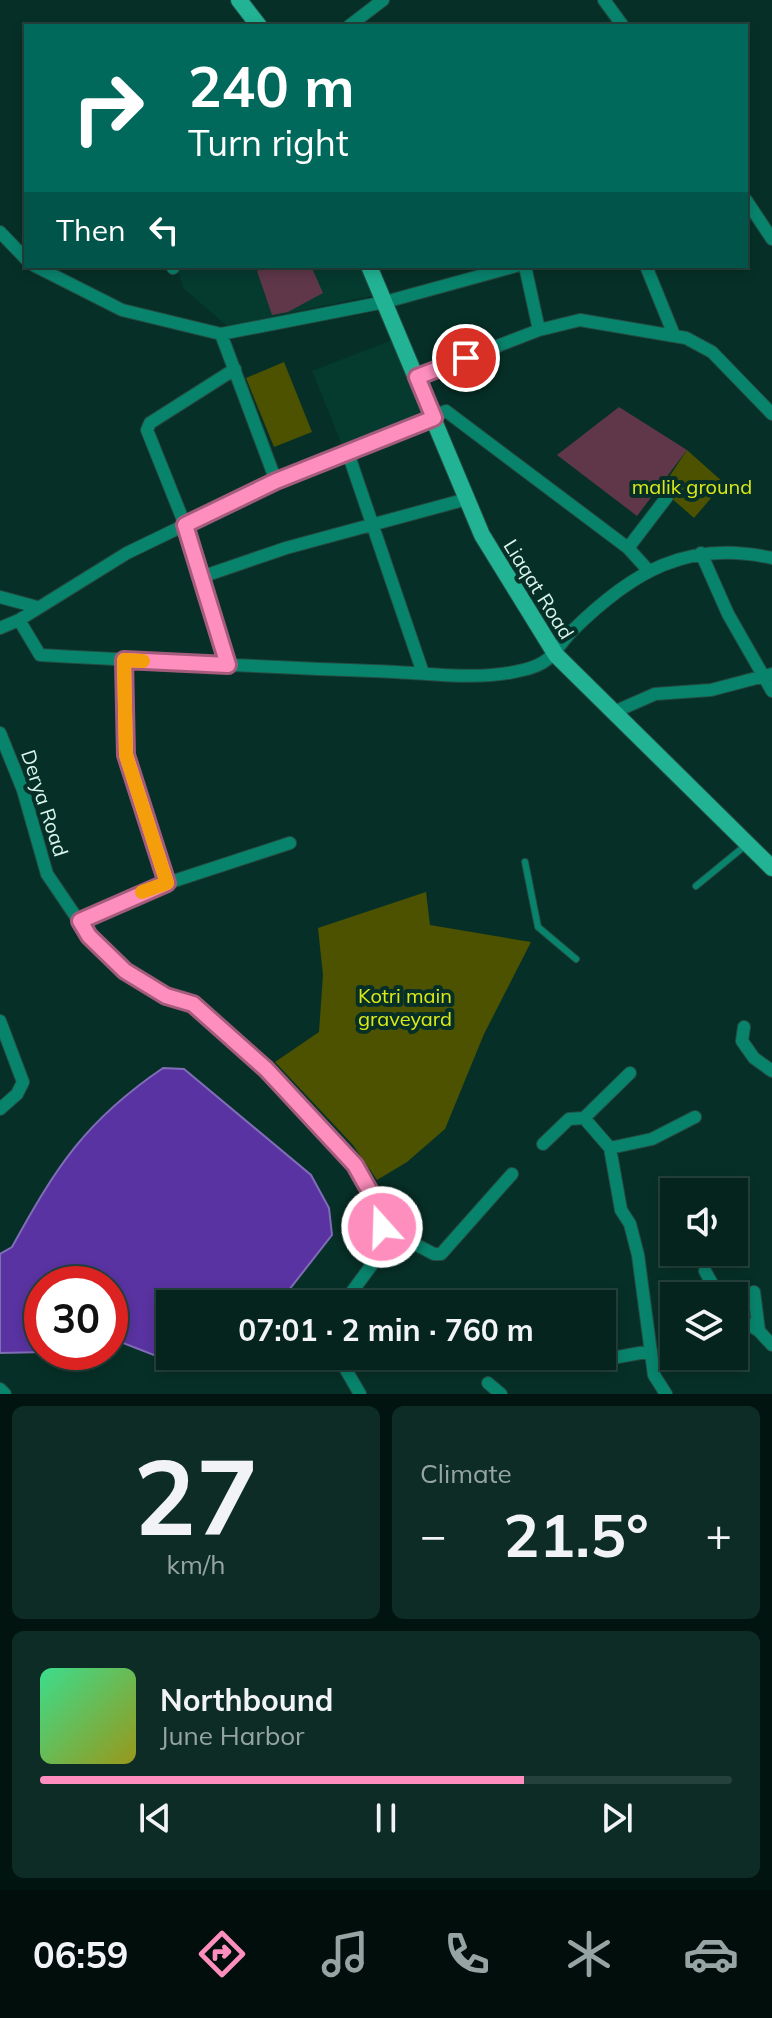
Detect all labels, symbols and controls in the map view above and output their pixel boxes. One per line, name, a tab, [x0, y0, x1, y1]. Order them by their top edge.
text: 240 m	[188, 51, 355, 121]
icon: right	[56, 56, 160, 160]
text: Turn right	[188, 120, 349, 165]
icon: left	[142, 208, 186, 252]
text: Then	[56, 211, 126, 249]
pin	[432, 324, 500, 392]
icon: arrive	[444, 336, 488, 380]
park label: malik ground	[632, 474, 752, 499]
street label: Liaqat Road	[498, 534, 580, 644]
street label: Derya Road	[16, 747, 74, 859]
park label: Kotri main graveyard	[358, 983, 452, 1031]
map controls	[660, 1178, 748, 1370]
button: sound	[660, 1178, 748, 1266]
position arrow	[340, 1185, 424, 1269]
speed limit sign: 30	[24, 1266, 128, 1370]
button: layers	[660, 1282, 748, 1370]
text: 07:01 · 2 min · 760 m	[238, 1311, 534, 1349]
text: 27	[134, 1430, 258, 1561]
text: Climate	[420, 1457, 512, 1490]
text: 21.5°	[503, 1497, 649, 1572]
text: −	[420, 1507, 446, 1562]
text: +	[706, 1507, 732, 1562]
text: km/h	[167, 1548, 225, 1581]
text: Northbound	[160, 1681, 333, 1719]
text: June Harbor	[160, 1719, 305, 1752]
icon: previous	[133, 1796, 177, 1840]
icon: pause	[364, 1796, 408, 1840]
icon: next	[595, 1796, 639, 1840]
icon: directions	[194, 1926, 250, 1982]
icon: music	[317, 1926, 373, 1982]
icon: phone	[439, 1926, 495, 1982]
icon: climate	[561, 1926, 617, 1982]
icon: car	[683, 1926, 739, 1982]
text: 06:59	[33, 1932, 128, 1977]

